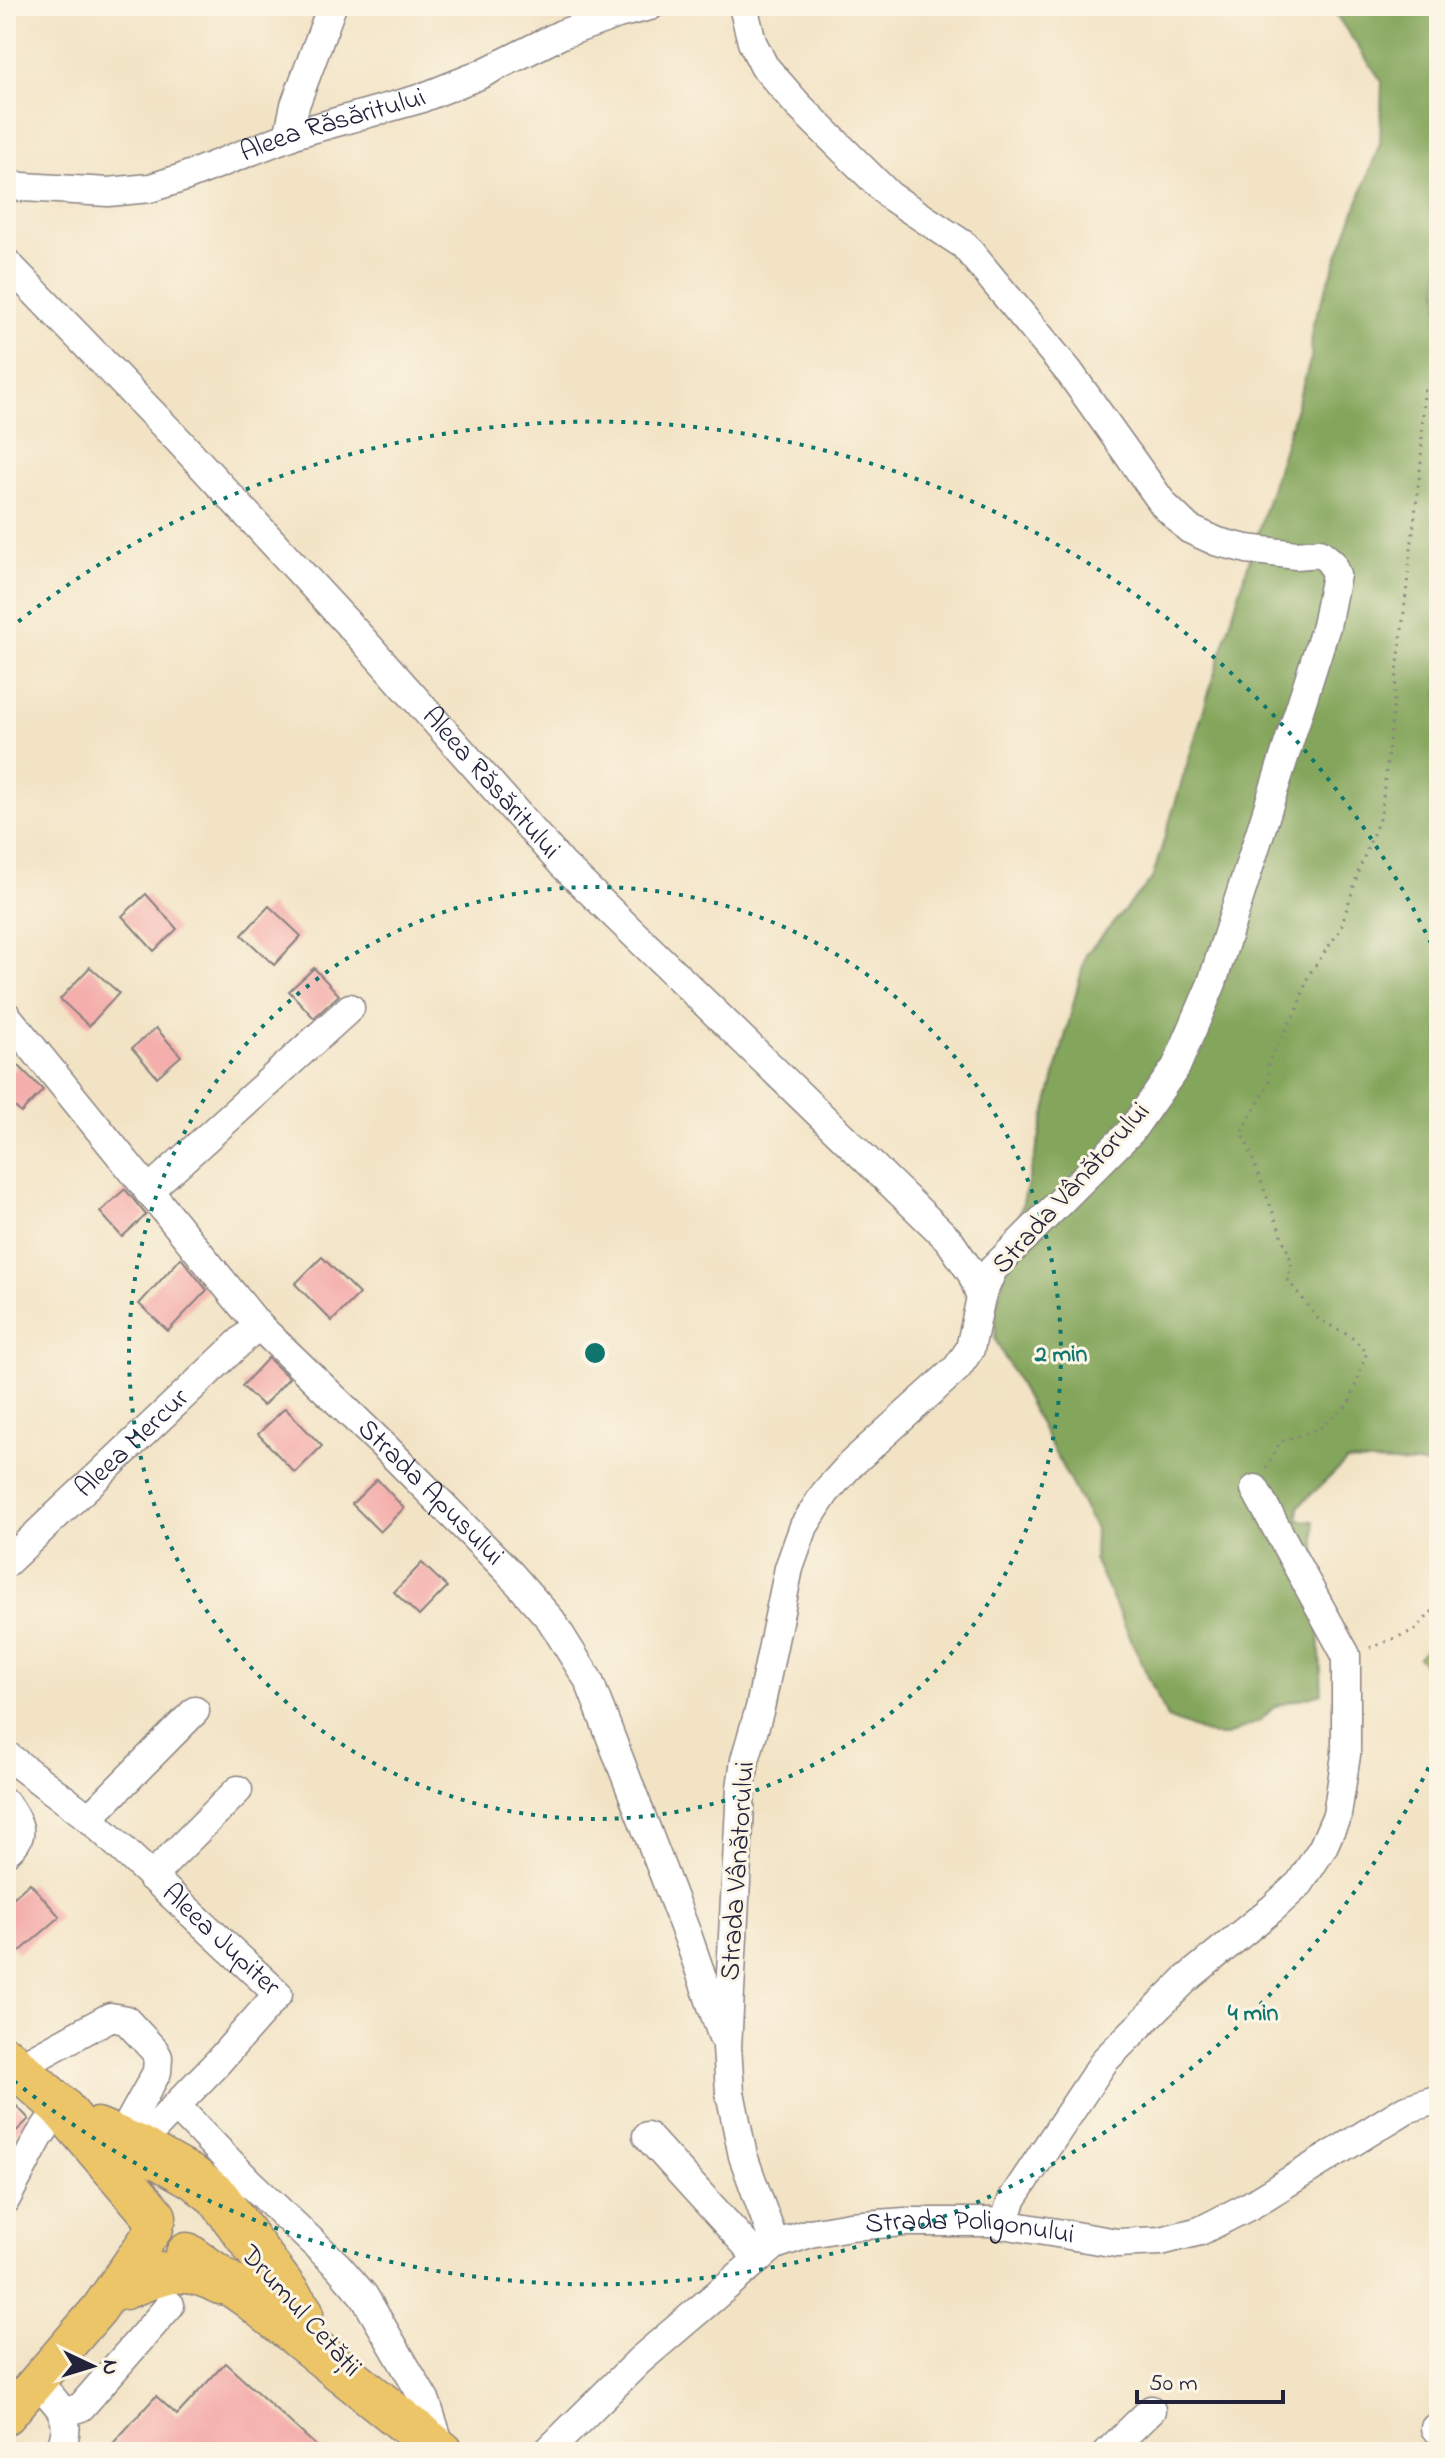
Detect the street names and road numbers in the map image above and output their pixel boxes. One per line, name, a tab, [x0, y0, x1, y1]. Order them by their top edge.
street label: Aleea Răsăritului	[234, 78, 432, 174]
street label: Aleea Răsăritului	[411, 698, 570, 869]
street label: Strada Vânătorului	[983, 1094, 1161, 1284]
street label: Aleea Mercur	[66, 1379, 199, 1508]
street label: Strada Apusului	[347, 1410, 513, 1576]
street label: Strada Vânătorului	[711, 1760, 767, 1982]
street label: Aleea Jupiter	[152, 1875, 290, 2007]
street label: Strada Poligonului	[864, 2202, 1077, 2256]
street label: Drumul Cetății	[229, 2236, 371, 2387]

